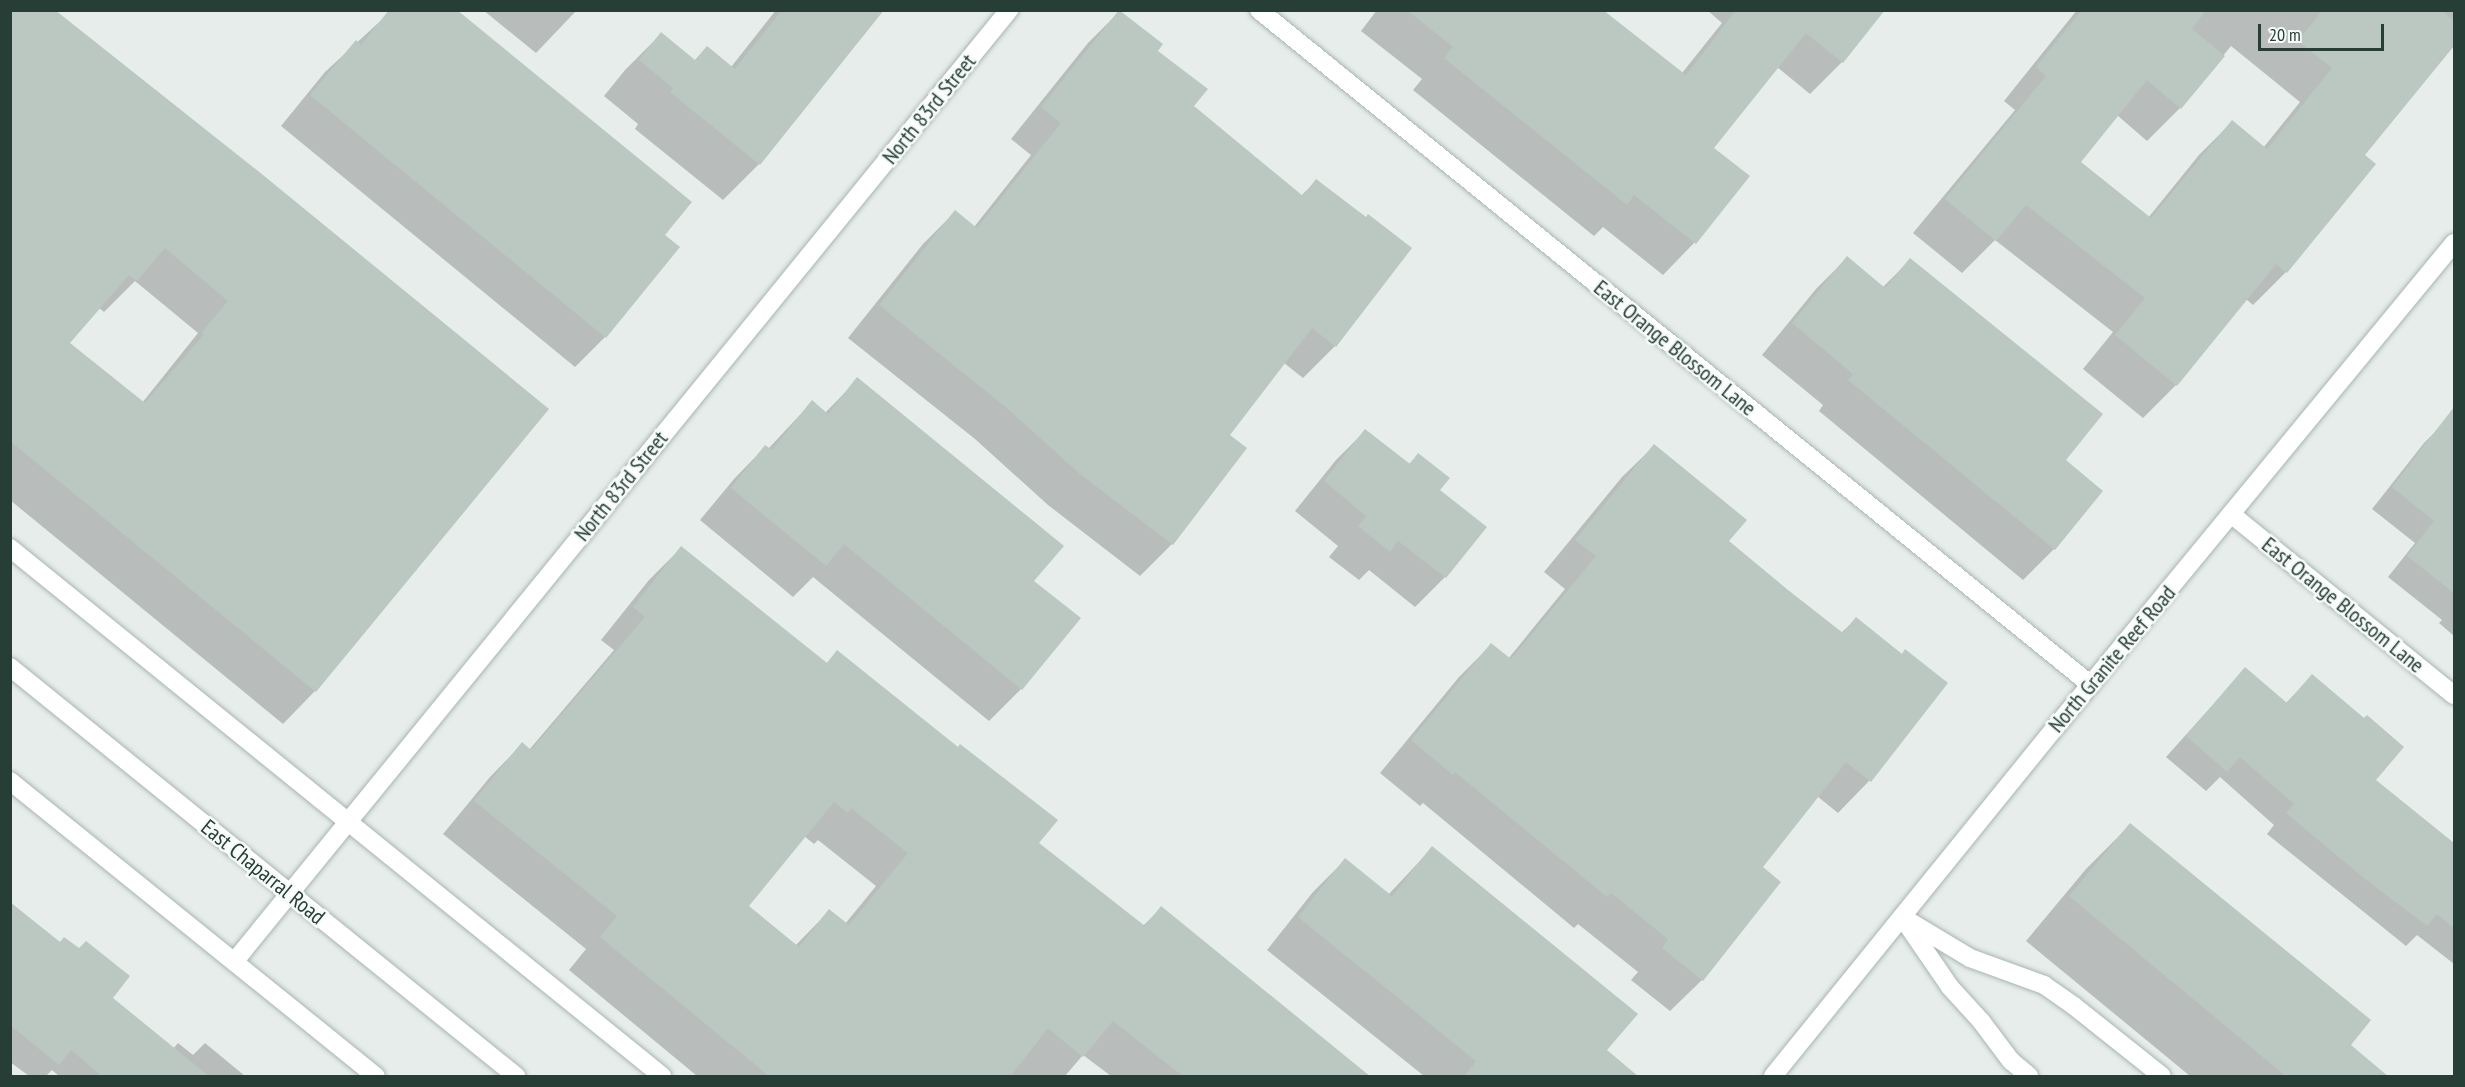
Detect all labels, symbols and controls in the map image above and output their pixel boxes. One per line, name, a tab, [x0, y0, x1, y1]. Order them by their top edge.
scale bar	[2261, 12, 2387, 50]
text: 20 m	[2269, 23, 2301, 46]
street label: North 83rd Street	[877, 49, 981, 169]
street label: East Orange Blossom Lane	[1589, 275, 1761, 421]
street label: North 83rd Street	[569, 426, 673, 546]
street label: East Orange Blossom Lane	[2257, 532, 2429, 678]
street label: North Granite Reef Road	[2043, 580, 2181, 738]
street label: East Chaparral Road	[196, 814, 330, 930]

